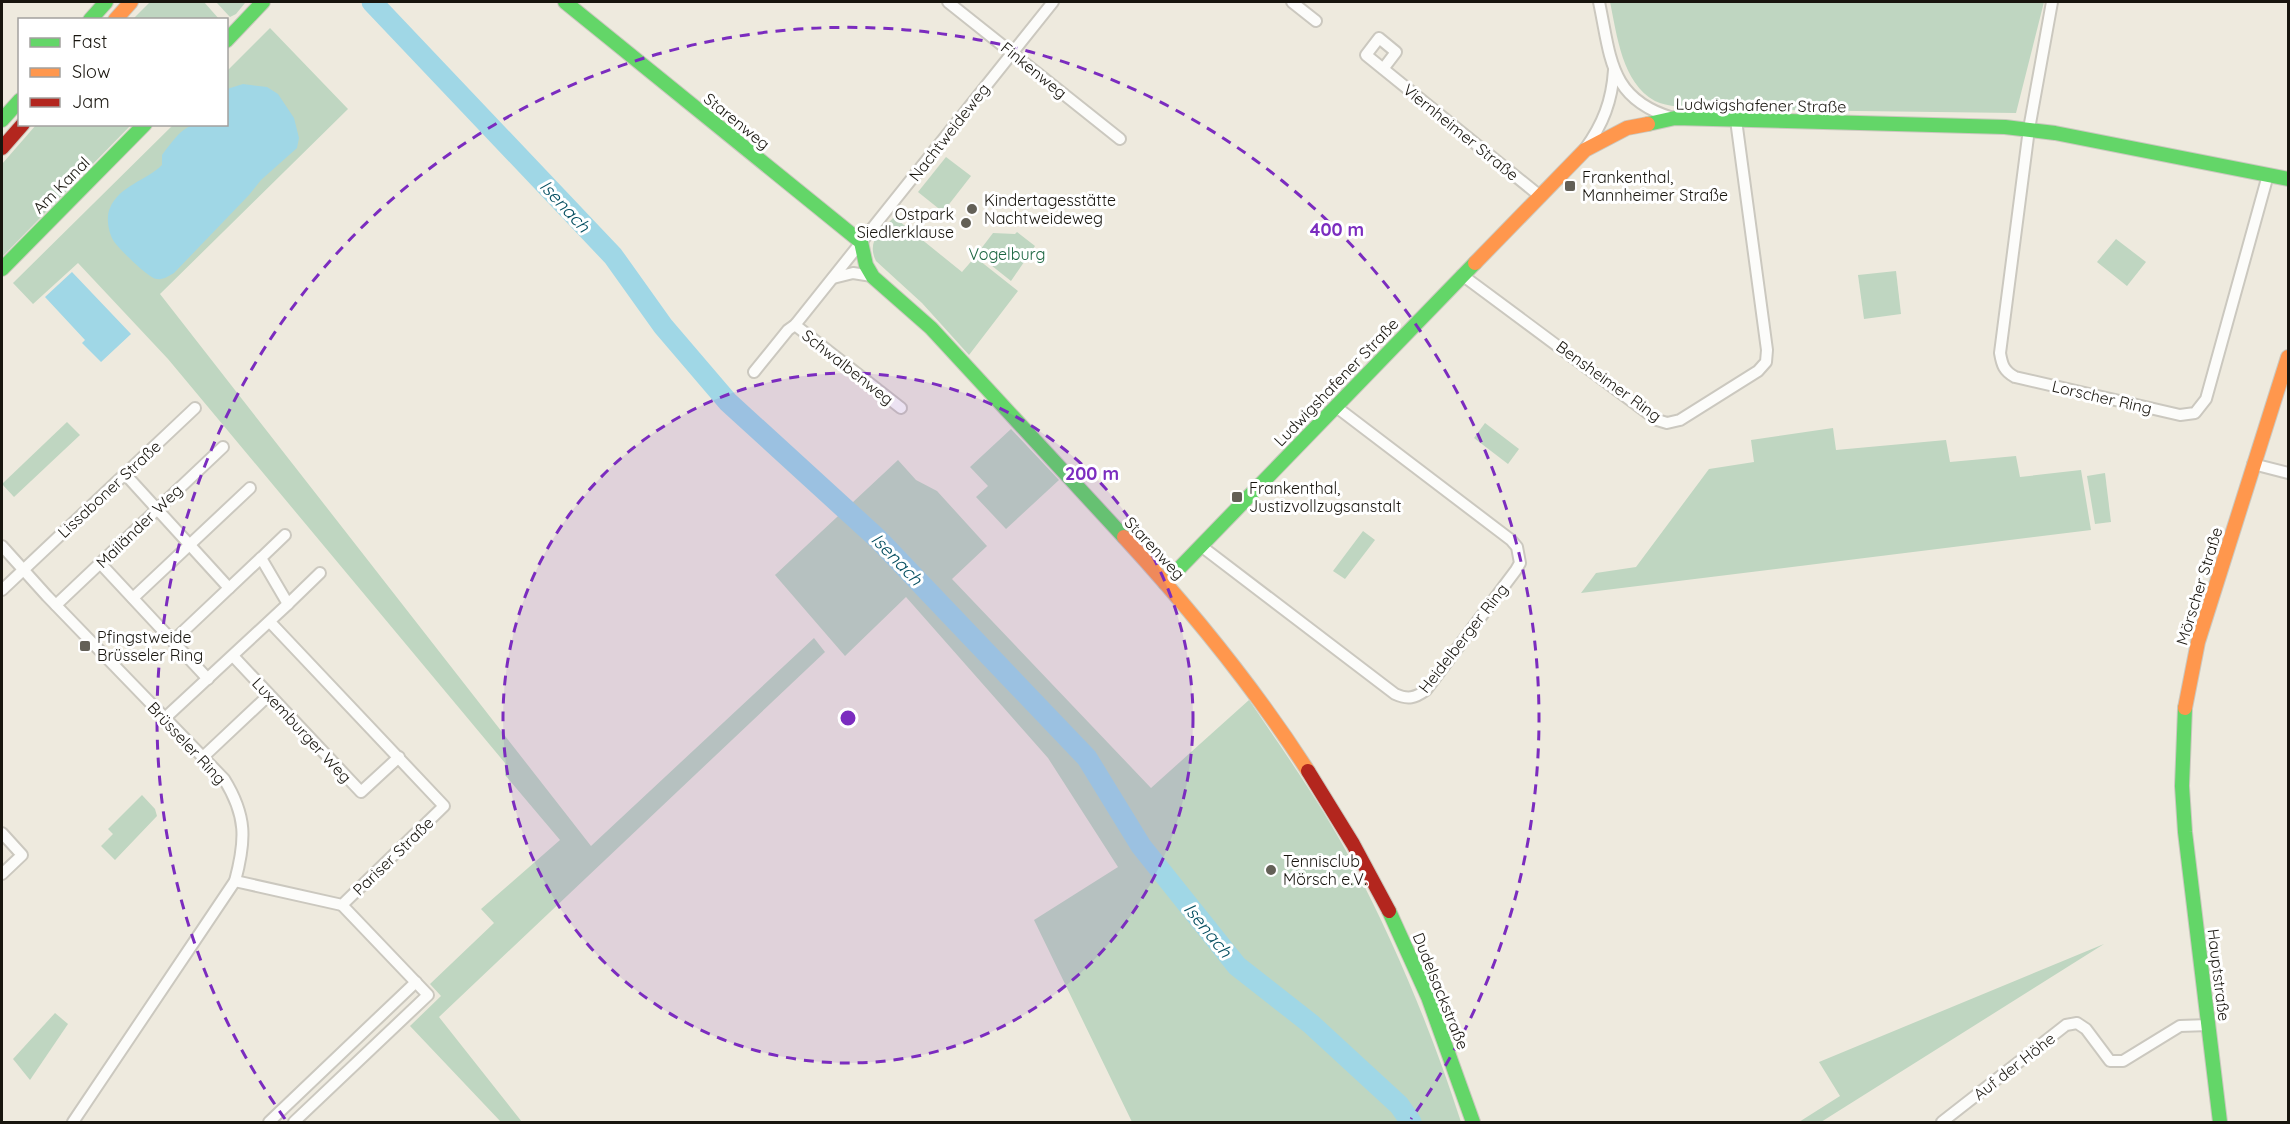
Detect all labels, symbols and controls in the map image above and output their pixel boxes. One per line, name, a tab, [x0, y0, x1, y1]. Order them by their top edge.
legend	[18, 18, 228, 126]
text: Fast	[72, 30, 107, 53]
street label: Finkenweg	[997, 37, 1071, 103]
text: Slow	[72, 60, 110, 83]
street label: Nachtweideweg	[904, 79, 994, 185]
street label: Viernheimer Straße	[1399, 79, 1523, 185]
street label: Starenweg	[700, 88, 774, 154]
text: Jam	[72, 90, 110, 113]
street label: Ludwigshafener Straße	[1675, 94, 1847, 116]
street label: Am Kanal	[28, 152, 94, 218]
place label: Frankenthal, Mannheimer Straße	[1582, 167, 1728, 205]
water label: Isenach	[535, 175, 596, 238]
marker: Frankenthal, Mannheimer Straße	[1563, 179, 1577, 193]
place label: Kindertagesstätte Nachtweideweg	[984, 190, 1116, 228]
marker: Kindertagesstätte Nachtweideweg	[965, 202, 979, 216]
place label: Ostpark Siedlerklause	[857, 204, 954, 242]
marker: Ostpark Siedlerklause	[959, 216, 973, 230]
text: 400 m	[1310, 218, 1364, 241]
park label: Vogelburg	[968, 244, 1046, 264]
street label: Ludwigshafener Straße	[1270, 314, 1402, 450]
street label: Schwalbenweg	[798, 325, 898, 409]
street label: Bensheimer Ring	[1552, 336, 1666, 426]
street label: Lorscher Ring	[2050, 376, 2154, 418]
street label: Lissaboner Straße	[53, 436, 165, 542]
text: 200 m	[1065, 462, 1119, 485]
place label: Frankenthal, Justizvollzugsanstalt	[1249, 478, 1401, 516]
street label: Mailänder Weg	[92, 480, 186, 572]
marker: Frankenthal, Justizvollzugsanstalt	[1230, 490, 1244, 504]
street label: Starenweg	[1121, 512, 1189, 584]
street label: Mörscher Straße	[2172, 525, 2226, 647]
water label: Isenach	[867, 528, 928, 591]
street label: Heidelberger Ring	[1414, 579, 1512, 697]
place label: Pfingstweide Brüsseler Ring	[97, 627, 203, 665]
marker: Pfingstweide Brüsseler Ring	[78, 639, 92, 653]
street label: Luxemburger Weg	[248, 673, 356, 787]
street label: Brüsseler Ring	[143, 697, 231, 789]
centre of rings	[838, 708, 858, 728]
street label: Pariser Straße	[348, 812, 438, 900]
place label: Tennisclub Mörsch e.V.	[1283, 851, 1367, 889]
marker: Tennisclub Mörsch e.V.	[1264, 863, 1278, 877]
water label: Isenach	[1179, 898, 1238, 963]
street label: Hauptstraße	[2203, 928, 2235, 1022]
street label: Dudelsackstraße	[1408, 930, 1474, 1052]
street label: Auf der Höhe	[1969, 1028, 2059, 1104]

